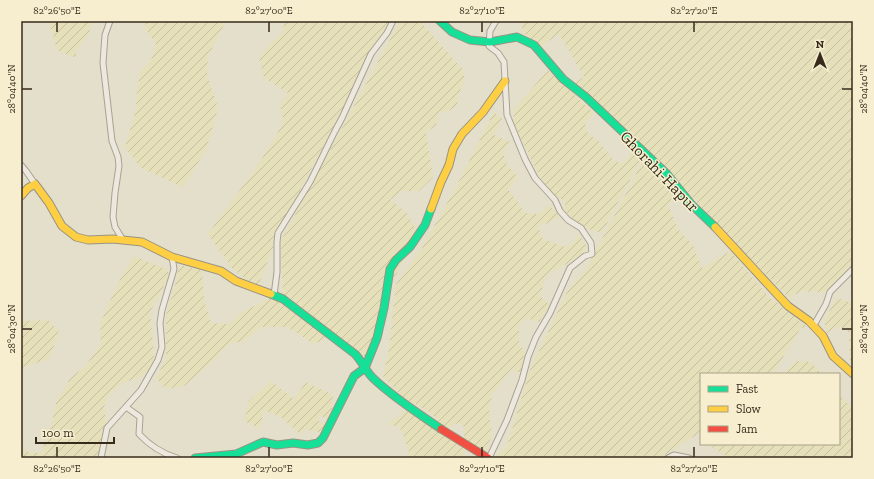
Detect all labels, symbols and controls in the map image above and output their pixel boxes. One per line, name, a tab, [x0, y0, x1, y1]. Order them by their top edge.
text: 82°26'50"E	[33, 5, 81, 17]
text: 82°27'00"E	[245, 5, 293, 17]
text: 82°27'10"E	[459, 5, 505, 17]
text: 82°27'20"E	[671, 5, 717, 17]
north arrow	[800, 34, 840, 74]
text: N	[816, 38, 825, 51]
text: 28°04'40"N	[6, 64, 18, 114]
text: 28°04'40"N	[858, 64, 870, 114]
street label: Ghorahi-Hapur	[616, 127, 703, 216]
text: 28°04'30"N	[6, 304, 18, 354]
text: 28°04'30"N	[858, 304, 870, 354]
legend	[700, 373, 840, 445]
text: Fast	[736, 382, 759, 396]
text: Slow	[736, 402, 762, 416]
scale bar	[36, 419, 114, 445]
text: Jam	[736, 422, 758, 436]
text: 100 m	[42, 426, 74, 440]
text: 82°26'50"E	[33, 463, 81, 475]
text: 82°27'00"E	[245, 463, 293, 475]
text: 82°27'10"E	[459, 463, 505, 475]
text: 82°27'20"E	[671, 463, 717, 475]

